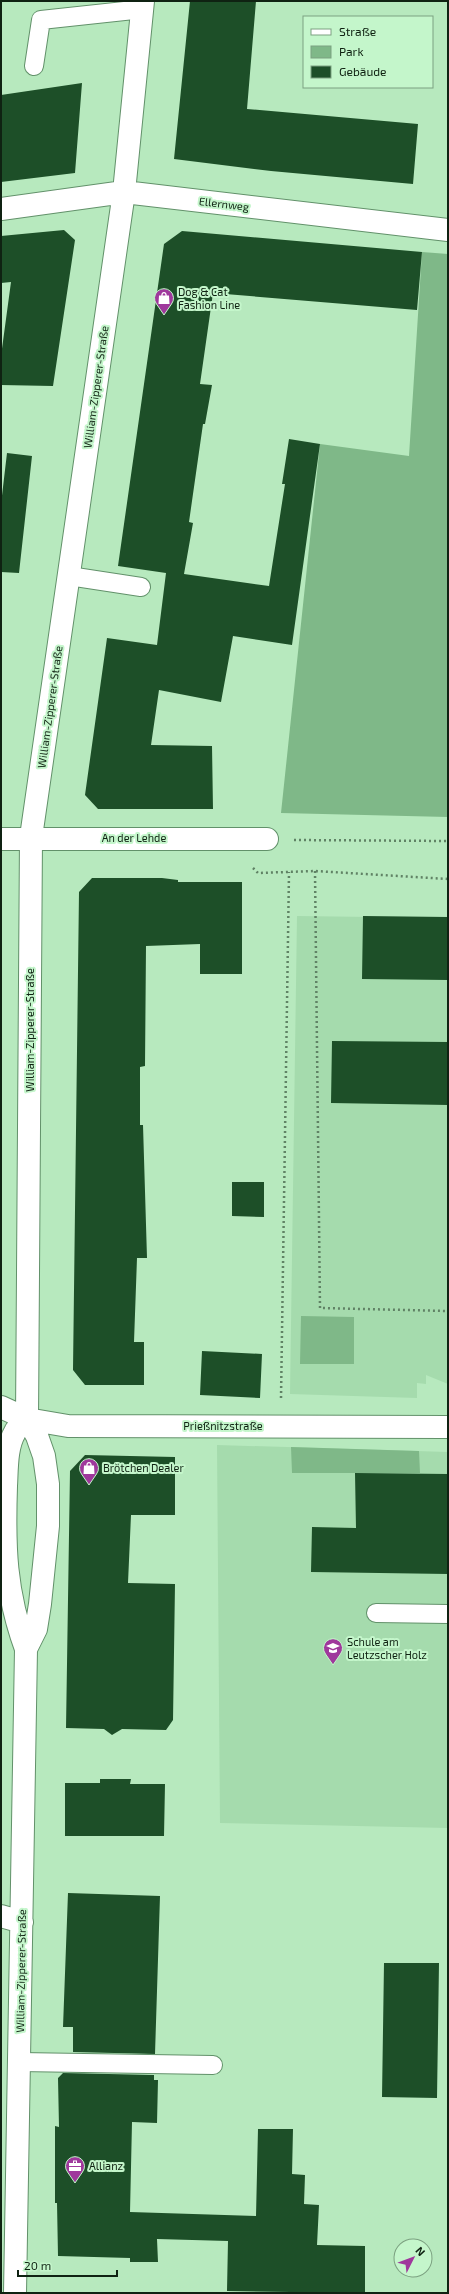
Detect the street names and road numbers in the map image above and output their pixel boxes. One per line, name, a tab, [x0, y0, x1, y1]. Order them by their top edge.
street label: Ellernweg	[198, 194, 250, 213]
street label: William-Zipperer-Straße	[80, 325, 111, 449]
street label: William-Zipperer-Straße	[34, 645, 65, 769]
street label: An der Lehde	[102, 831, 166, 844]
street label: William-Zipperer-Straße	[23, 968, 36, 1092]
street label: Prießnitzstraße	[183, 1419, 263, 1432]
street label: William-Zipperer-Straße	[13, 1909, 28, 2033]

